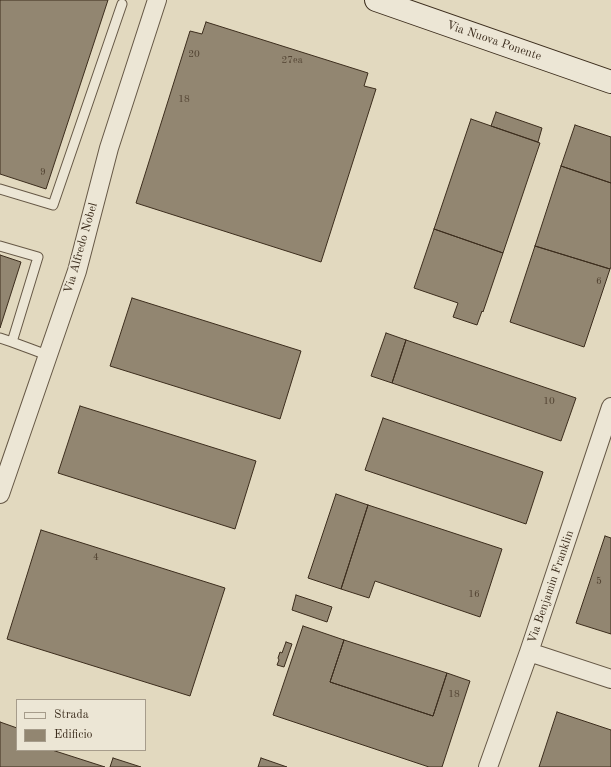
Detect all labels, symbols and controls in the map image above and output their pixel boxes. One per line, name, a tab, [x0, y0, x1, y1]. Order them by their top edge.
street label: Via Nuova Ponente	[445, 18, 543, 64]
house number: 20	[188, 48, 200, 60]
house number: 27ea	[281, 54, 303, 66]
house number: 18	[178, 93, 190, 105]
house number: 9	[40, 166, 46, 178]
street label: Via Alfredo Nobel	[61, 201, 101, 295]
house number: 6	[596, 275, 602, 287]
house number: 10	[543, 395, 555, 407]
street label: Via Benjamin Franklin	[525, 529, 577, 645]
house number: 4	[93, 551, 99, 563]
house number: 5	[596, 575, 602, 587]
house number: 16	[468, 588, 480, 600]
house number: 18	[448, 688, 460, 700]
legend	[16, 699, 146, 751]
text: Strada	[54, 709, 89, 721]
text: Edificio	[54, 729, 93, 741]

